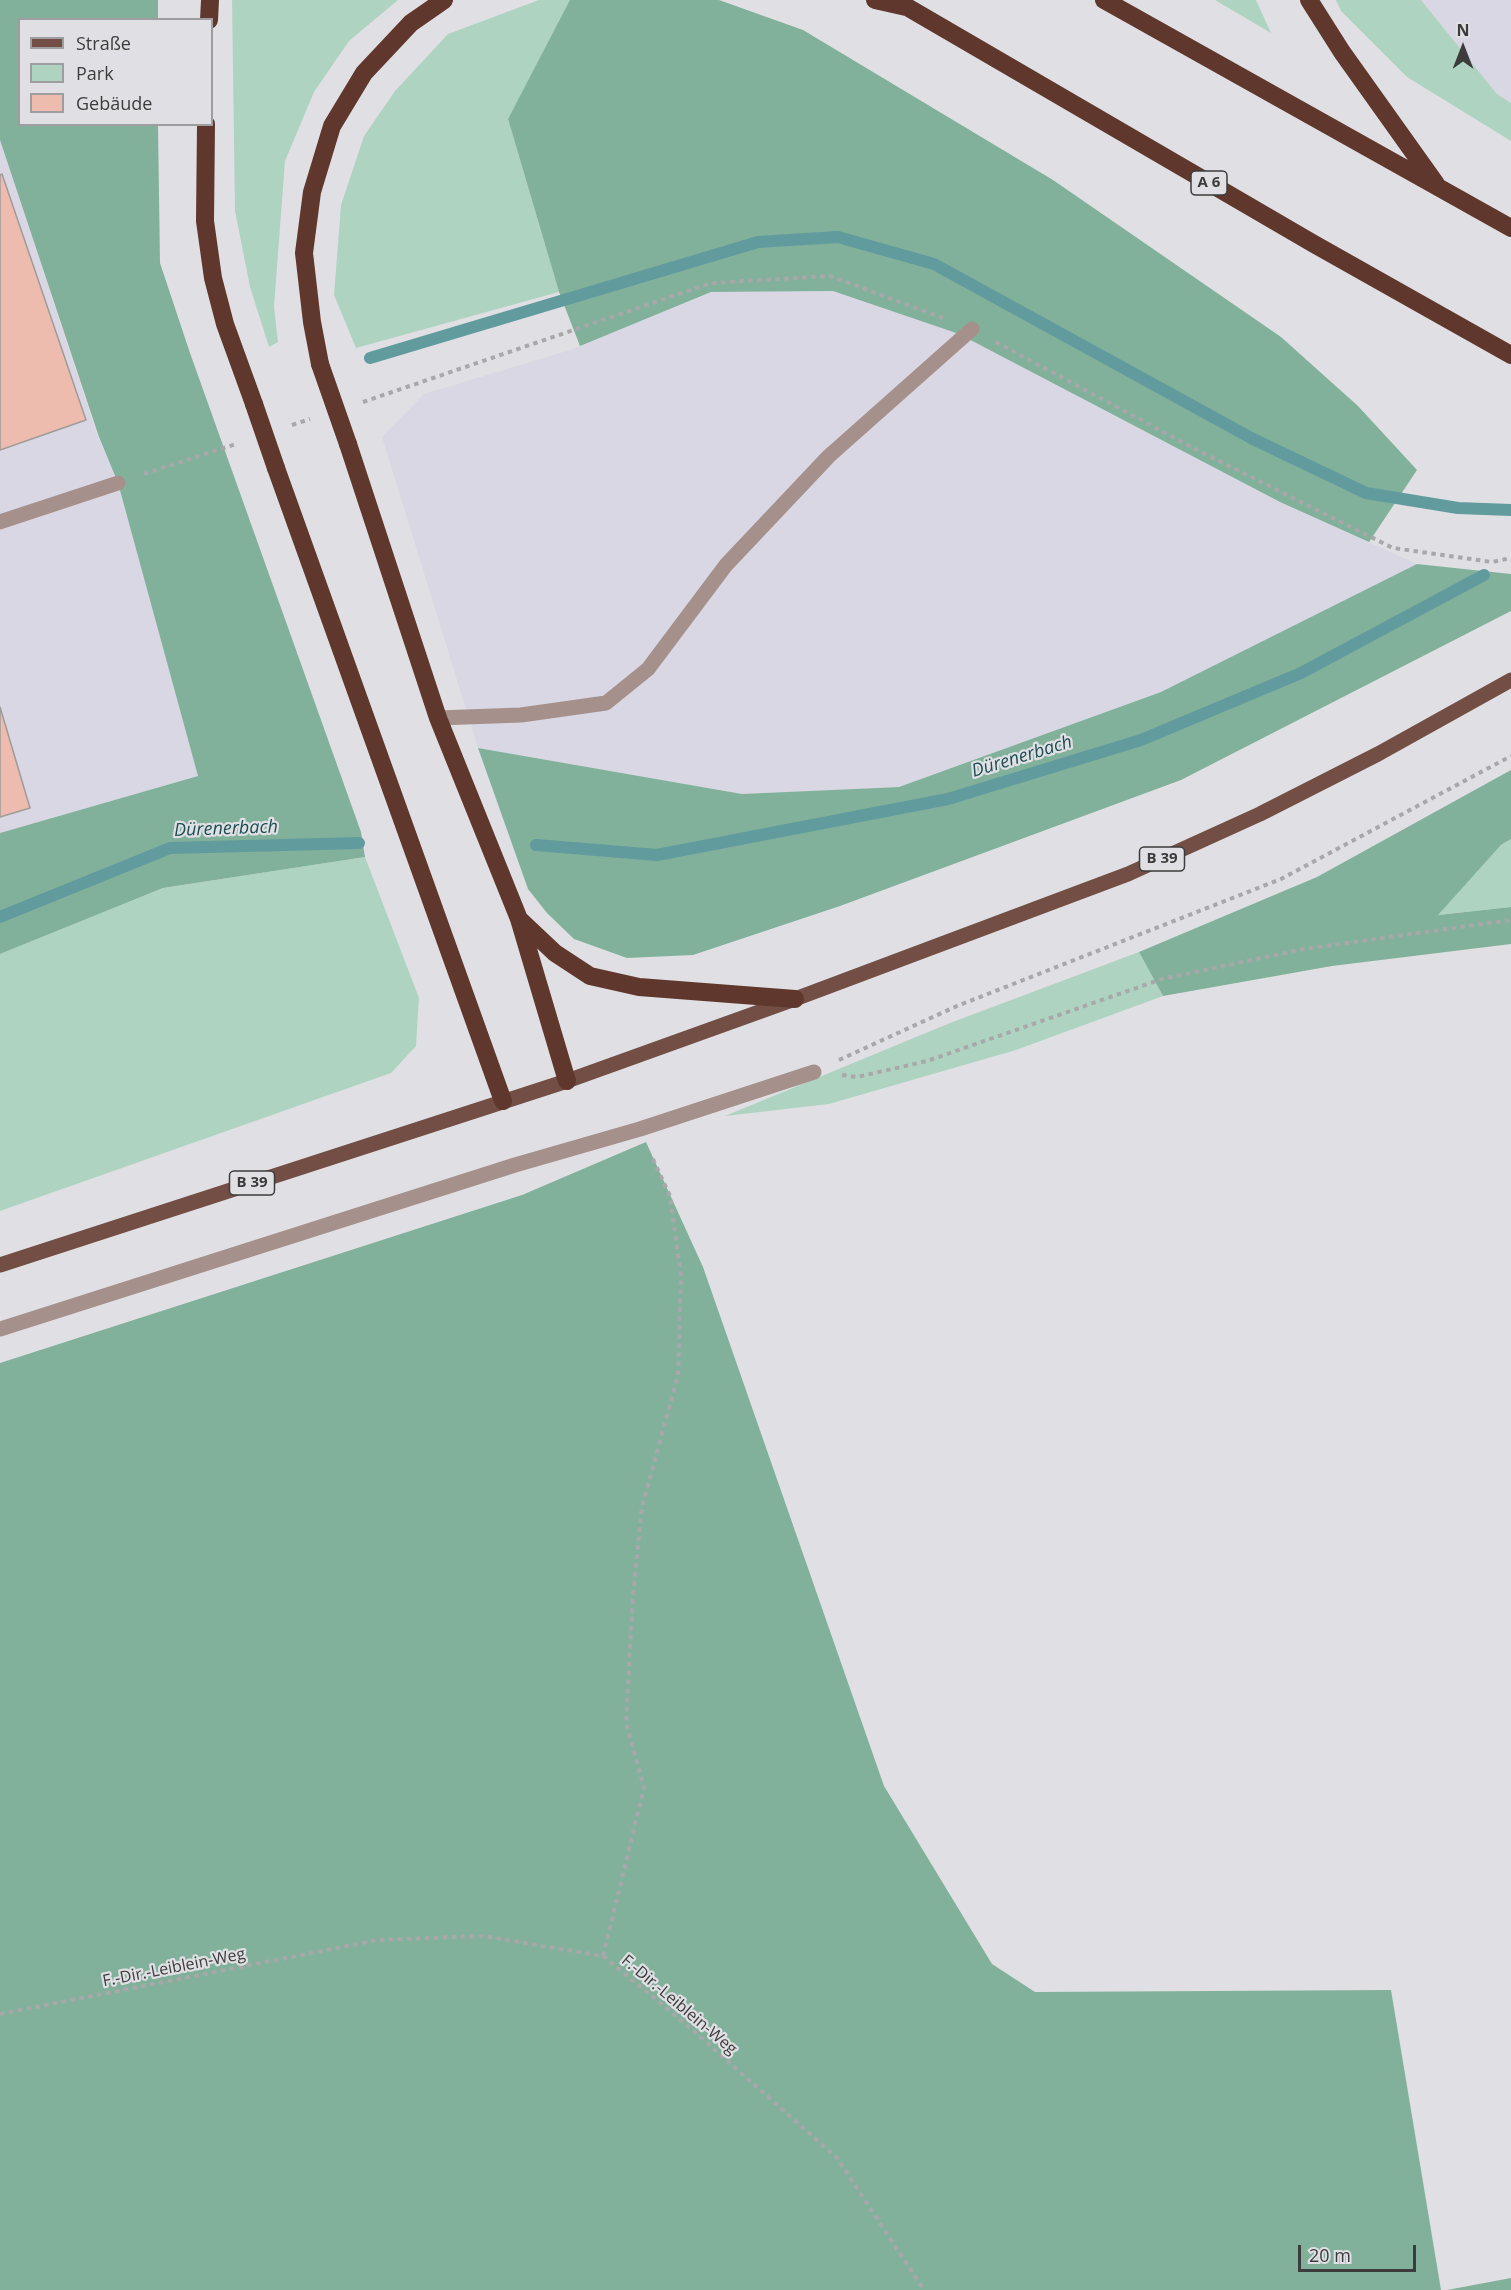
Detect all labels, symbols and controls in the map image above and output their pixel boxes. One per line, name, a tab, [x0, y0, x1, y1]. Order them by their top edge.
legend	[18, 18, 213, 126]
north arrow	[1433, 18, 1493, 78]
text: N	[1456, 19, 1470, 41]
text: Straße	[76, 31, 131, 55]
text: Park	[76, 61, 114, 85]
text: Gebäude	[76, 91, 152, 115]
road number: A 6	[1191, 171, 1227, 195]
water label: Dürenerbach	[969, 731, 1075, 783]
water label: Dürenerbach	[174, 816, 278, 842]
road number: B 39	[1140, 847, 1184, 871]
road number: B 39	[230, 1171, 274, 1195]
street label: F.-Dir.-Leiblein-Weg	[101, 1945, 247, 1991]
street label: F.-Dir.-Leiblein-Weg	[617, 1951, 741, 2059]
scale bar	[1301, 2233, 1420, 2271]
text: 20 m	[1309, 2243, 1351, 2267]

